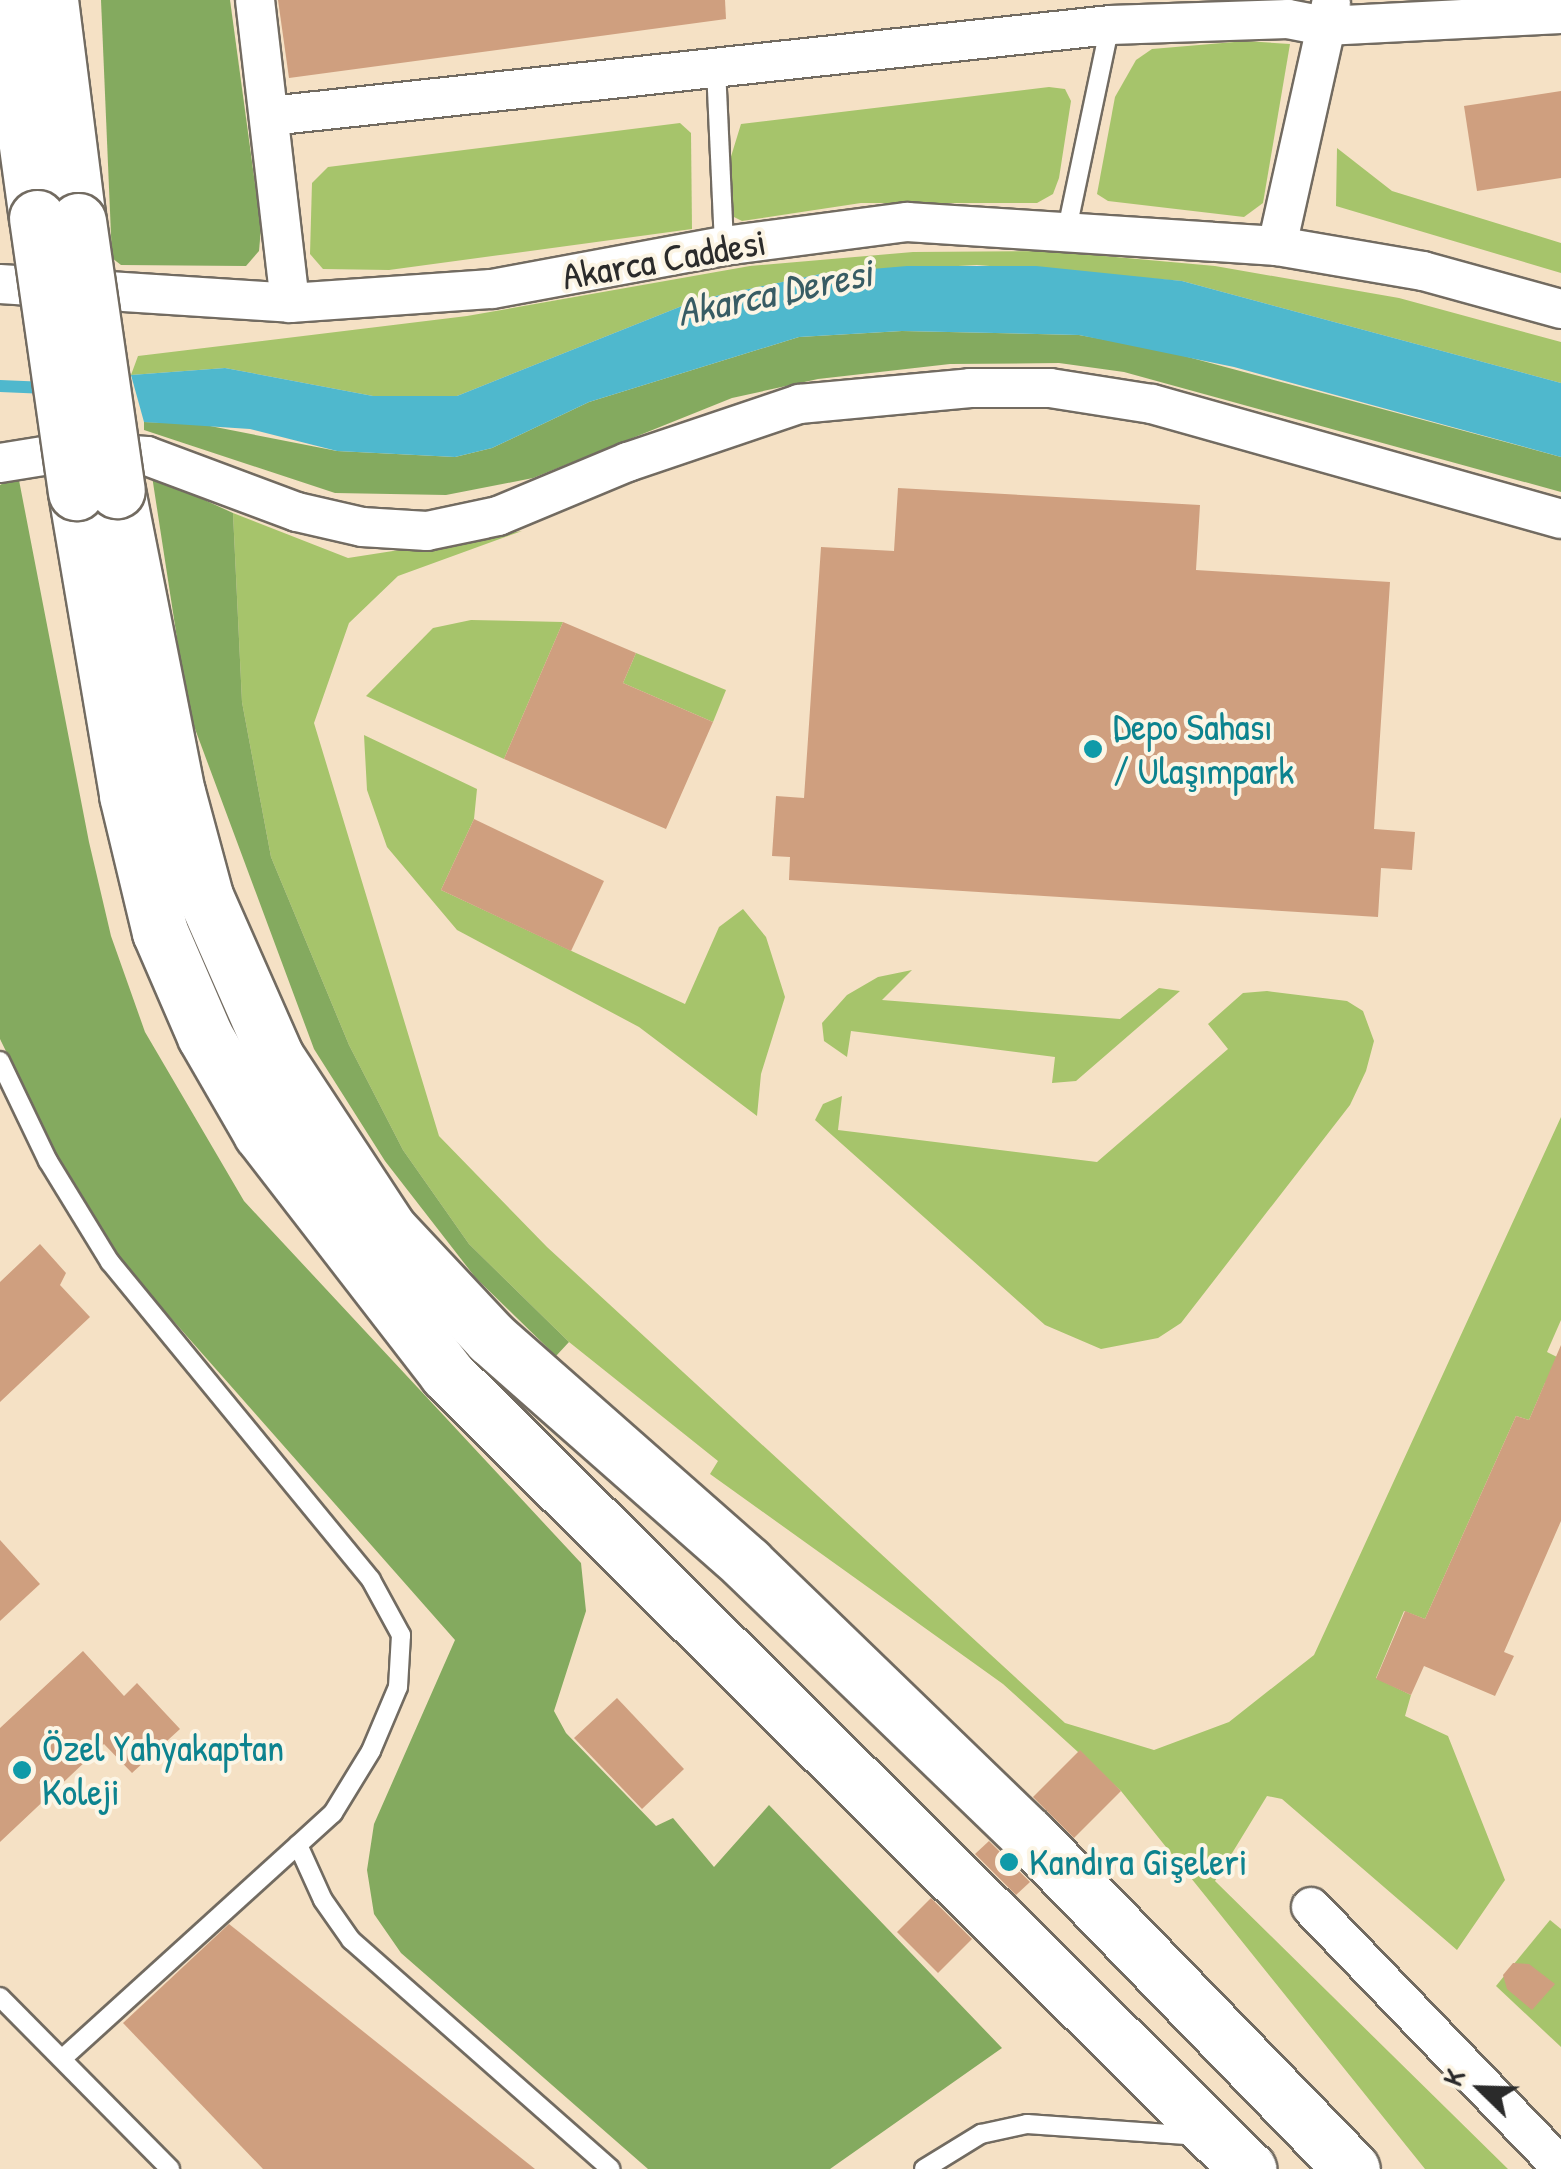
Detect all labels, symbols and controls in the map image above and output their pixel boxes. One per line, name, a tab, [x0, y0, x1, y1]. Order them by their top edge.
street label: Akarca Caddesi	[559, 219, 769, 299]
water label: Akarca Deresi	[672, 247, 876, 335]
place label: Depo Sahası / Ulaşımpark	[1113, 704, 1294, 794]
marker: Depo Sahası / Ulaşımpark	[1082, 738, 1104, 760]
place label: Özel Yahyakaptan Koleji	[42, 1725, 284, 1815]
marker: Özel Yahyakaptan Koleji	[11, 1759, 33, 1781]
place label: Kandıra Gişeleri	[1029, 1839, 1247, 1885]
marker: Kandıra Gişeleri	[998, 1851, 1020, 1873]
north arrow	[1431, 2039, 1531, 2139]
text: K	[1433, 2063, 1474, 2091]

